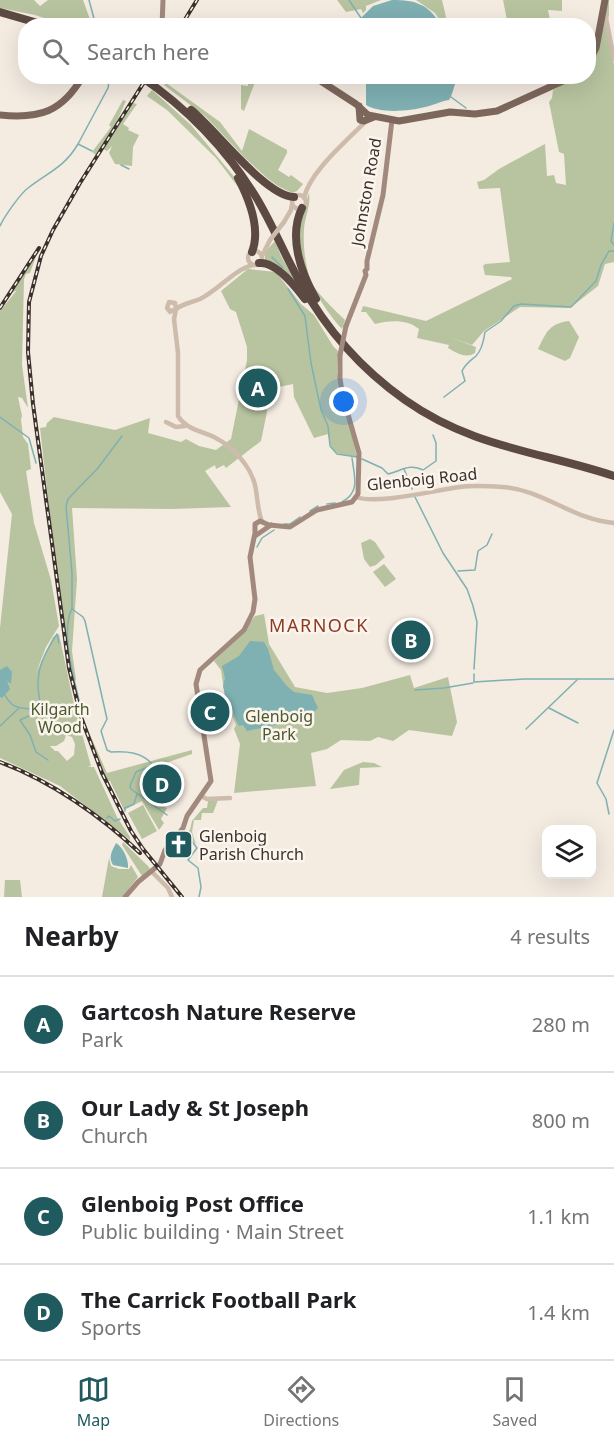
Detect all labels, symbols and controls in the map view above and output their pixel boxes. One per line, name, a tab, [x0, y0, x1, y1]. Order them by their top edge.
search box	[18, 18, 596, 84]
icon: search	[39, 35, 72, 68]
text: Search here	[87, 36, 209, 66]
street label: Johnston Road	[345, 136, 386, 250]
pin: A	[238, 366, 278, 410]
your location	[329, 387, 358, 416]
street label: Glenboig Road	[366, 462, 478, 496]
district label: MARNOCK	[269, 613, 369, 637]
pin: B	[392, 618, 430, 662]
pin: C	[190, 690, 230, 734]
park label: Kilgarth Wood	[30, 698, 90, 738]
park label: Glenboig Park	[245, 705, 313, 745]
pin: D	[142, 762, 182, 806]
place label: Glenboig Parish Church	[199, 825, 304, 865]
map controls	[542, 825, 596, 879]
button: layers	[542, 825, 596, 879]
church icon: Glenboig Parish Church	[162, 829, 194, 861]
text: Nearby	[24, 918, 119, 954]
text: 4 results	[510, 923, 590, 950]
text: Gartcosh Nature Reserve	[81, 996, 356, 1026]
text: A	[37, 1011, 50, 1038]
text: 280 m	[532, 1011, 590, 1038]
text: Park	[81, 1026, 123, 1053]
text: Our Lady & St Joseph	[81, 1092, 309, 1122]
text: B	[37, 1107, 50, 1134]
text: 800 m	[532, 1107, 590, 1134]
text: Church	[81, 1122, 148, 1149]
text: Glenboig Post Office	[81, 1188, 304, 1218]
text: C	[37, 1203, 50, 1230]
text: 1.1 km	[527, 1203, 590, 1230]
text: Public building · Main Street	[81, 1218, 344, 1245]
text: The Carrick Football Park	[81, 1284, 356, 1314]
text: D	[36, 1299, 51, 1326]
text: 1.4 km	[527, 1299, 590, 1326]
text: Sports	[81, 1314, 141, 1341]
tab: Map	[77, 1373, 110, 1431]
tab: Directions	[263, 1373, 339, 1431]
tab: Saved	[493, 1373, 537, 1431]

